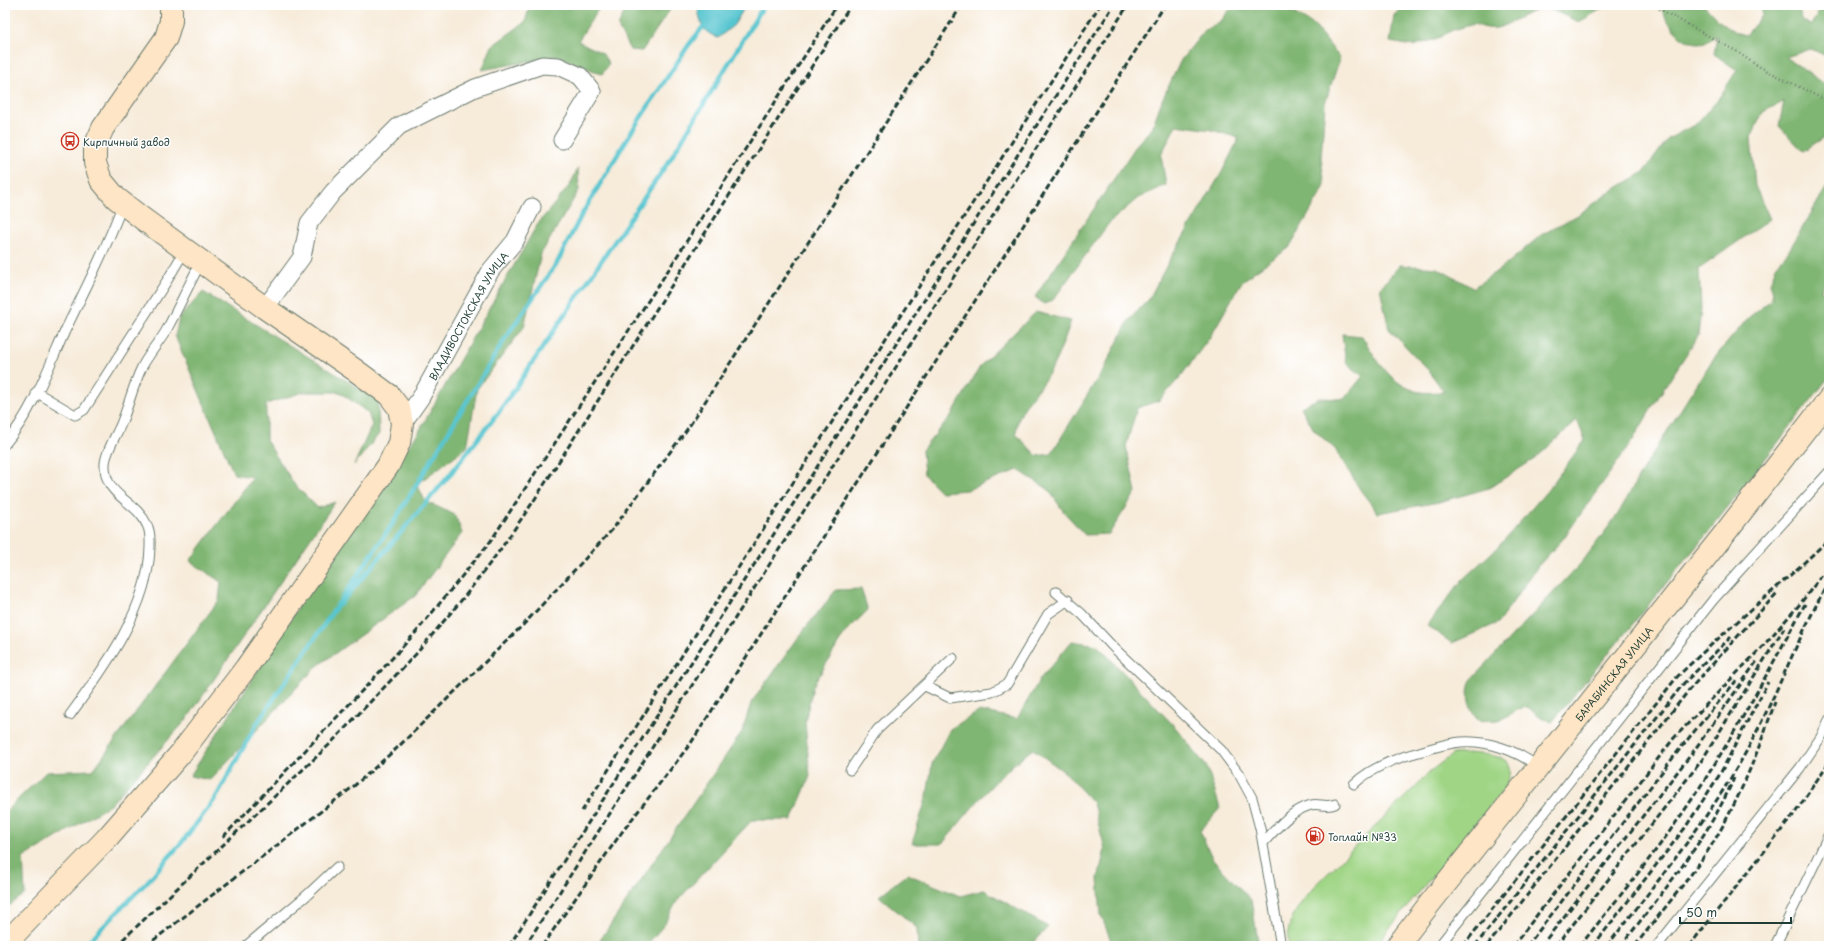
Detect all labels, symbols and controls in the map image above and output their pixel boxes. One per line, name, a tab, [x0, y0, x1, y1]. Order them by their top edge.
bus stop icon: Кирпичный завод	[60, 131, 80, 151]
place label: Кирпичный завод	[83, 134, 170, 149]
street label: ВЛАДИВОСТОКСКАЯ УЛИЦА	[424, 248, 511, 383]
street label: БАРАБИНСКАЯ УЛИЦА	[1571, 622, 1656, 724]
fuel station icon: Топлайн №33	[1305, 826, 1325, 846]
place label: Топлайн №33	[1328, 829, 1397, 844]
scale bar	[1680, 899, 1791, 925]
text: 50 m	[1686, 903, 1717, 921]

